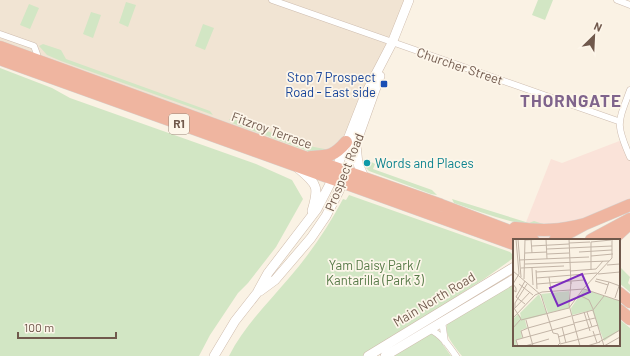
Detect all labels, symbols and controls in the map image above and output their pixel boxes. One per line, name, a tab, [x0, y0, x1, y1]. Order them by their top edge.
north arrow	[574, 16, 614, 56]
text: N	[592, 19, 604, 34]
street label: Churcher Street	[415, 44, 505, 88]
place label: Stop 7 Prospect Road - East side	[285, 69, 376, 100]
marker: Stop 7 Prospect Road - East side	[379, 79, 389, 89]
district label: THORNGATE	[520, 90, 622, 110]
street label: Fitzroy Terrace	[230, 108, 314, 152]
road number: R1	[169, 114, 189, 134]
street label: Prospect Road	[321, 131, 367, 213]
place label: Words and Places	[375, 155, 474, 171]
marker: Words and Places	[362, 158, 372, 168]
inset map	[513, 239, 620, 346]
park label: Yam Daisy Park / Kantarilla (Park 3)	[326, 257, 425, 288]
street label: Main North Road	[390, 268, 478, 330]
scale bar	[18, 314, 116, 340]
text: 100 m	[24, 320, 54, 334]

